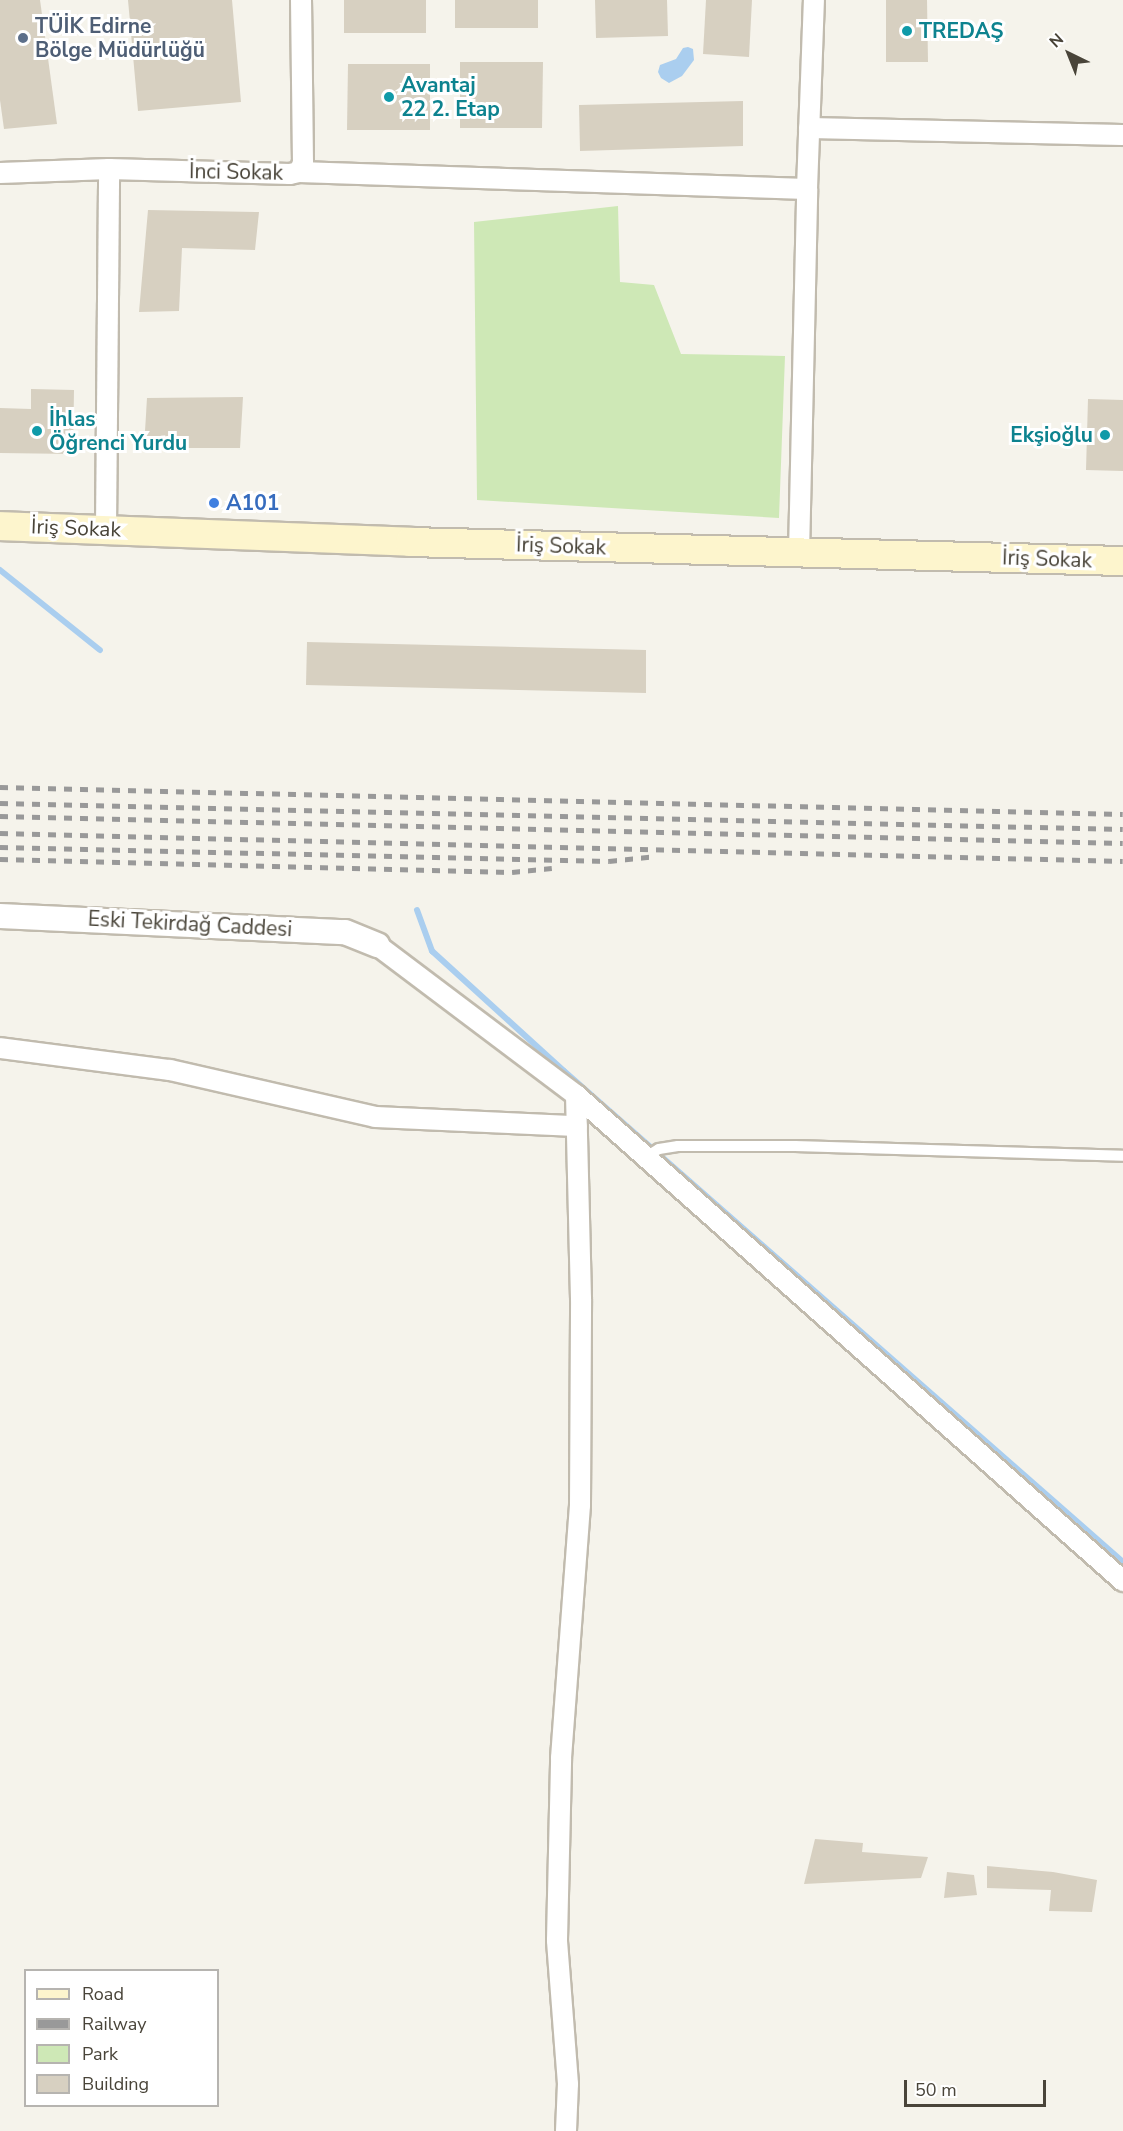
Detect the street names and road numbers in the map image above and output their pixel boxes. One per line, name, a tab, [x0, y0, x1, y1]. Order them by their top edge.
street label: İnci Sokak	[189, 159, 283, 185]
street label: İriş Sokak	[31, 514, 121, 542]
street label: İriş Sokak	[516, 532, 606, 560]
street label: İriş Sokak	[1002, 545, 1092, 573]
street label: Eski Tekirdağ Caddesi	[87, 906, 293, 942]

